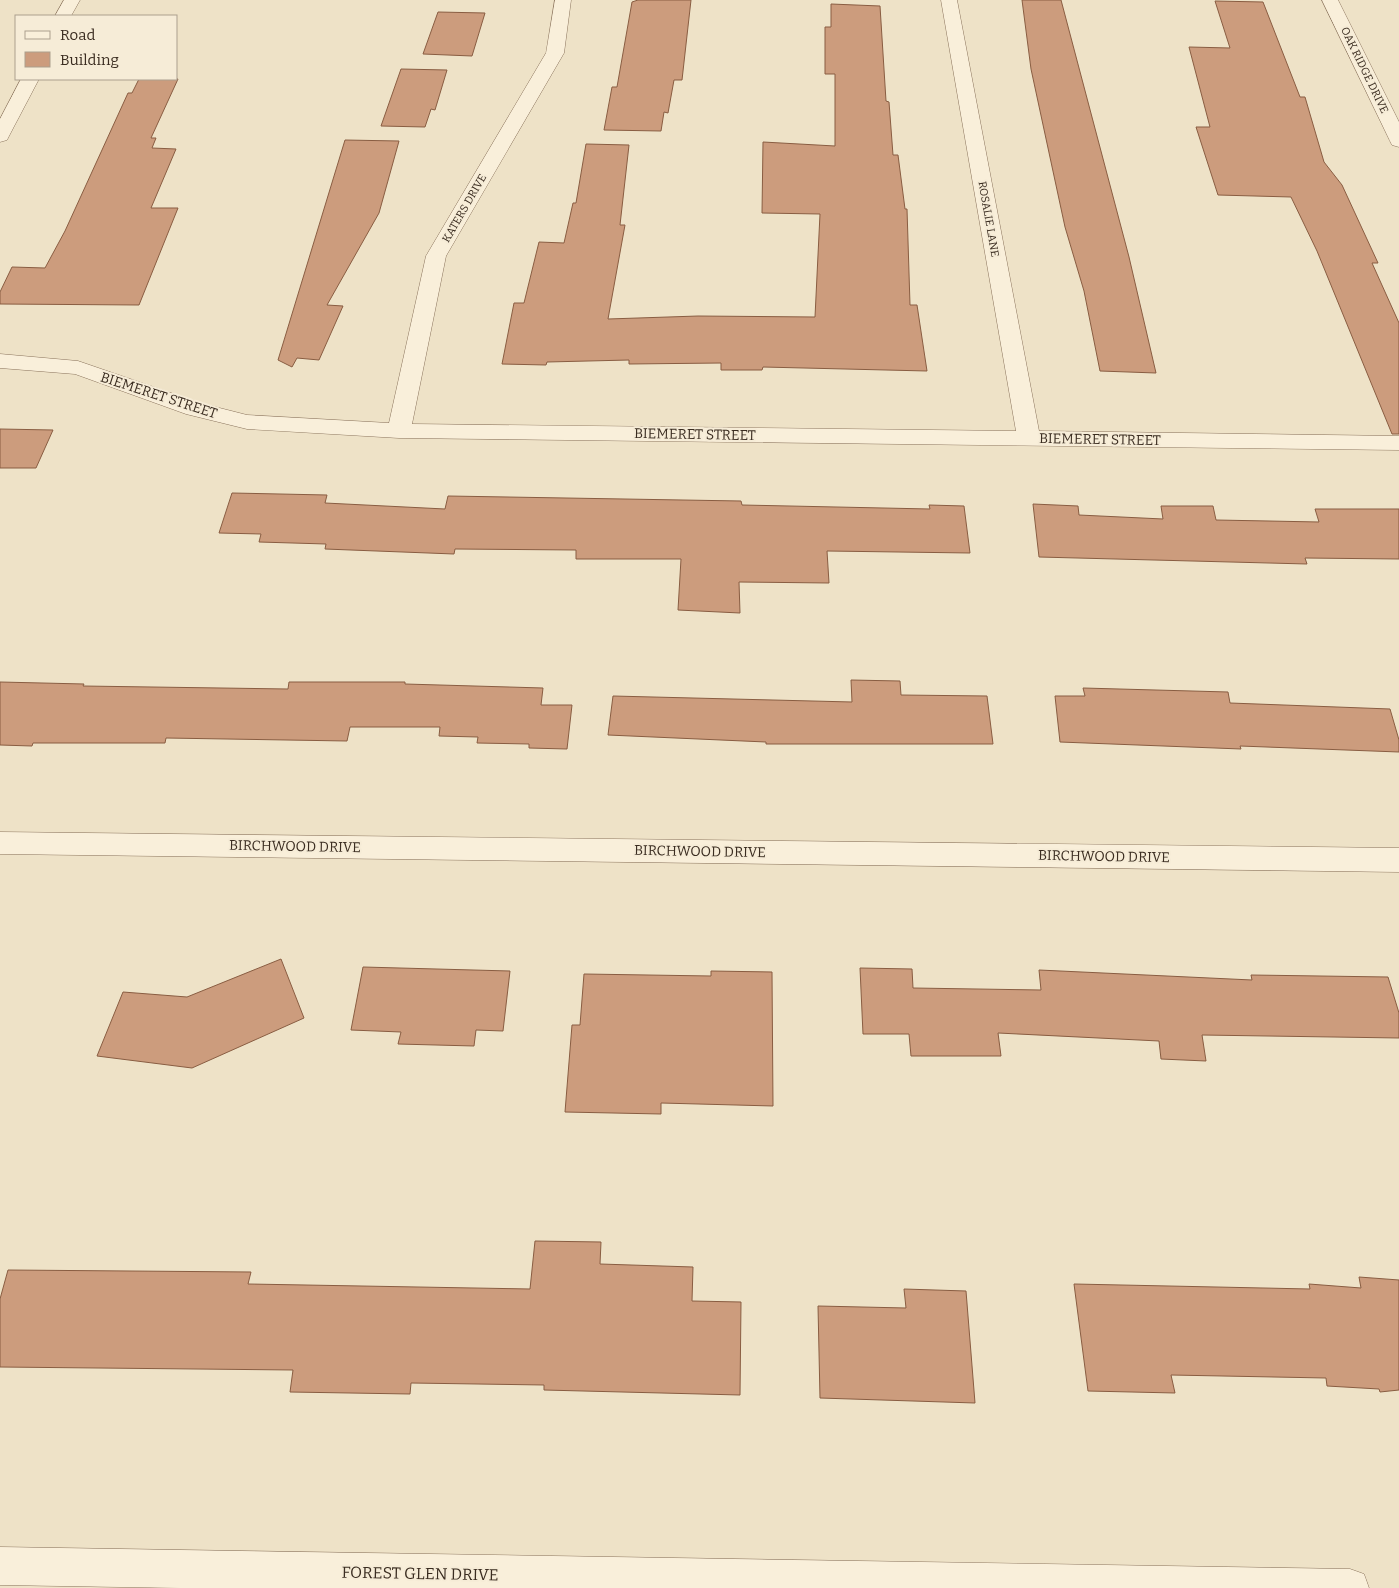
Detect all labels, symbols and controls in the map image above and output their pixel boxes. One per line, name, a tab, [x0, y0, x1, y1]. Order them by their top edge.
legend	[15, 15, 178, 80]
street label: OAK RIDGE DRIVE	[1338, 25, 1391, 116]
text: Road	[60, 26, 95, 44]
text: Building	[60, 51, 119, 69]
street label: KATERS DRIVE	[440, 172, 489, 245]
street label: ROSALIE LANE	[975, 180, 1002, 258]
street label: BIEMERET STREET	[98, 369, 219, 422]
street label: BIEMERET STREET	[634, 425, 756, 444]
street label: BIEMERET STREET	[1039, 430, 1161, 449]
street label: BIRCHWOOD DRIVE	[229, 837, 361, 856]
street label: BIRCHWOOD DRIVE	[634, 842, 766, 861]
street label: BIRCHWOOD DRIVE	[1038, 847, 1170, 866]
street label: FOREST GLEN DRIVE	[341, 1563, 499, 1584]

